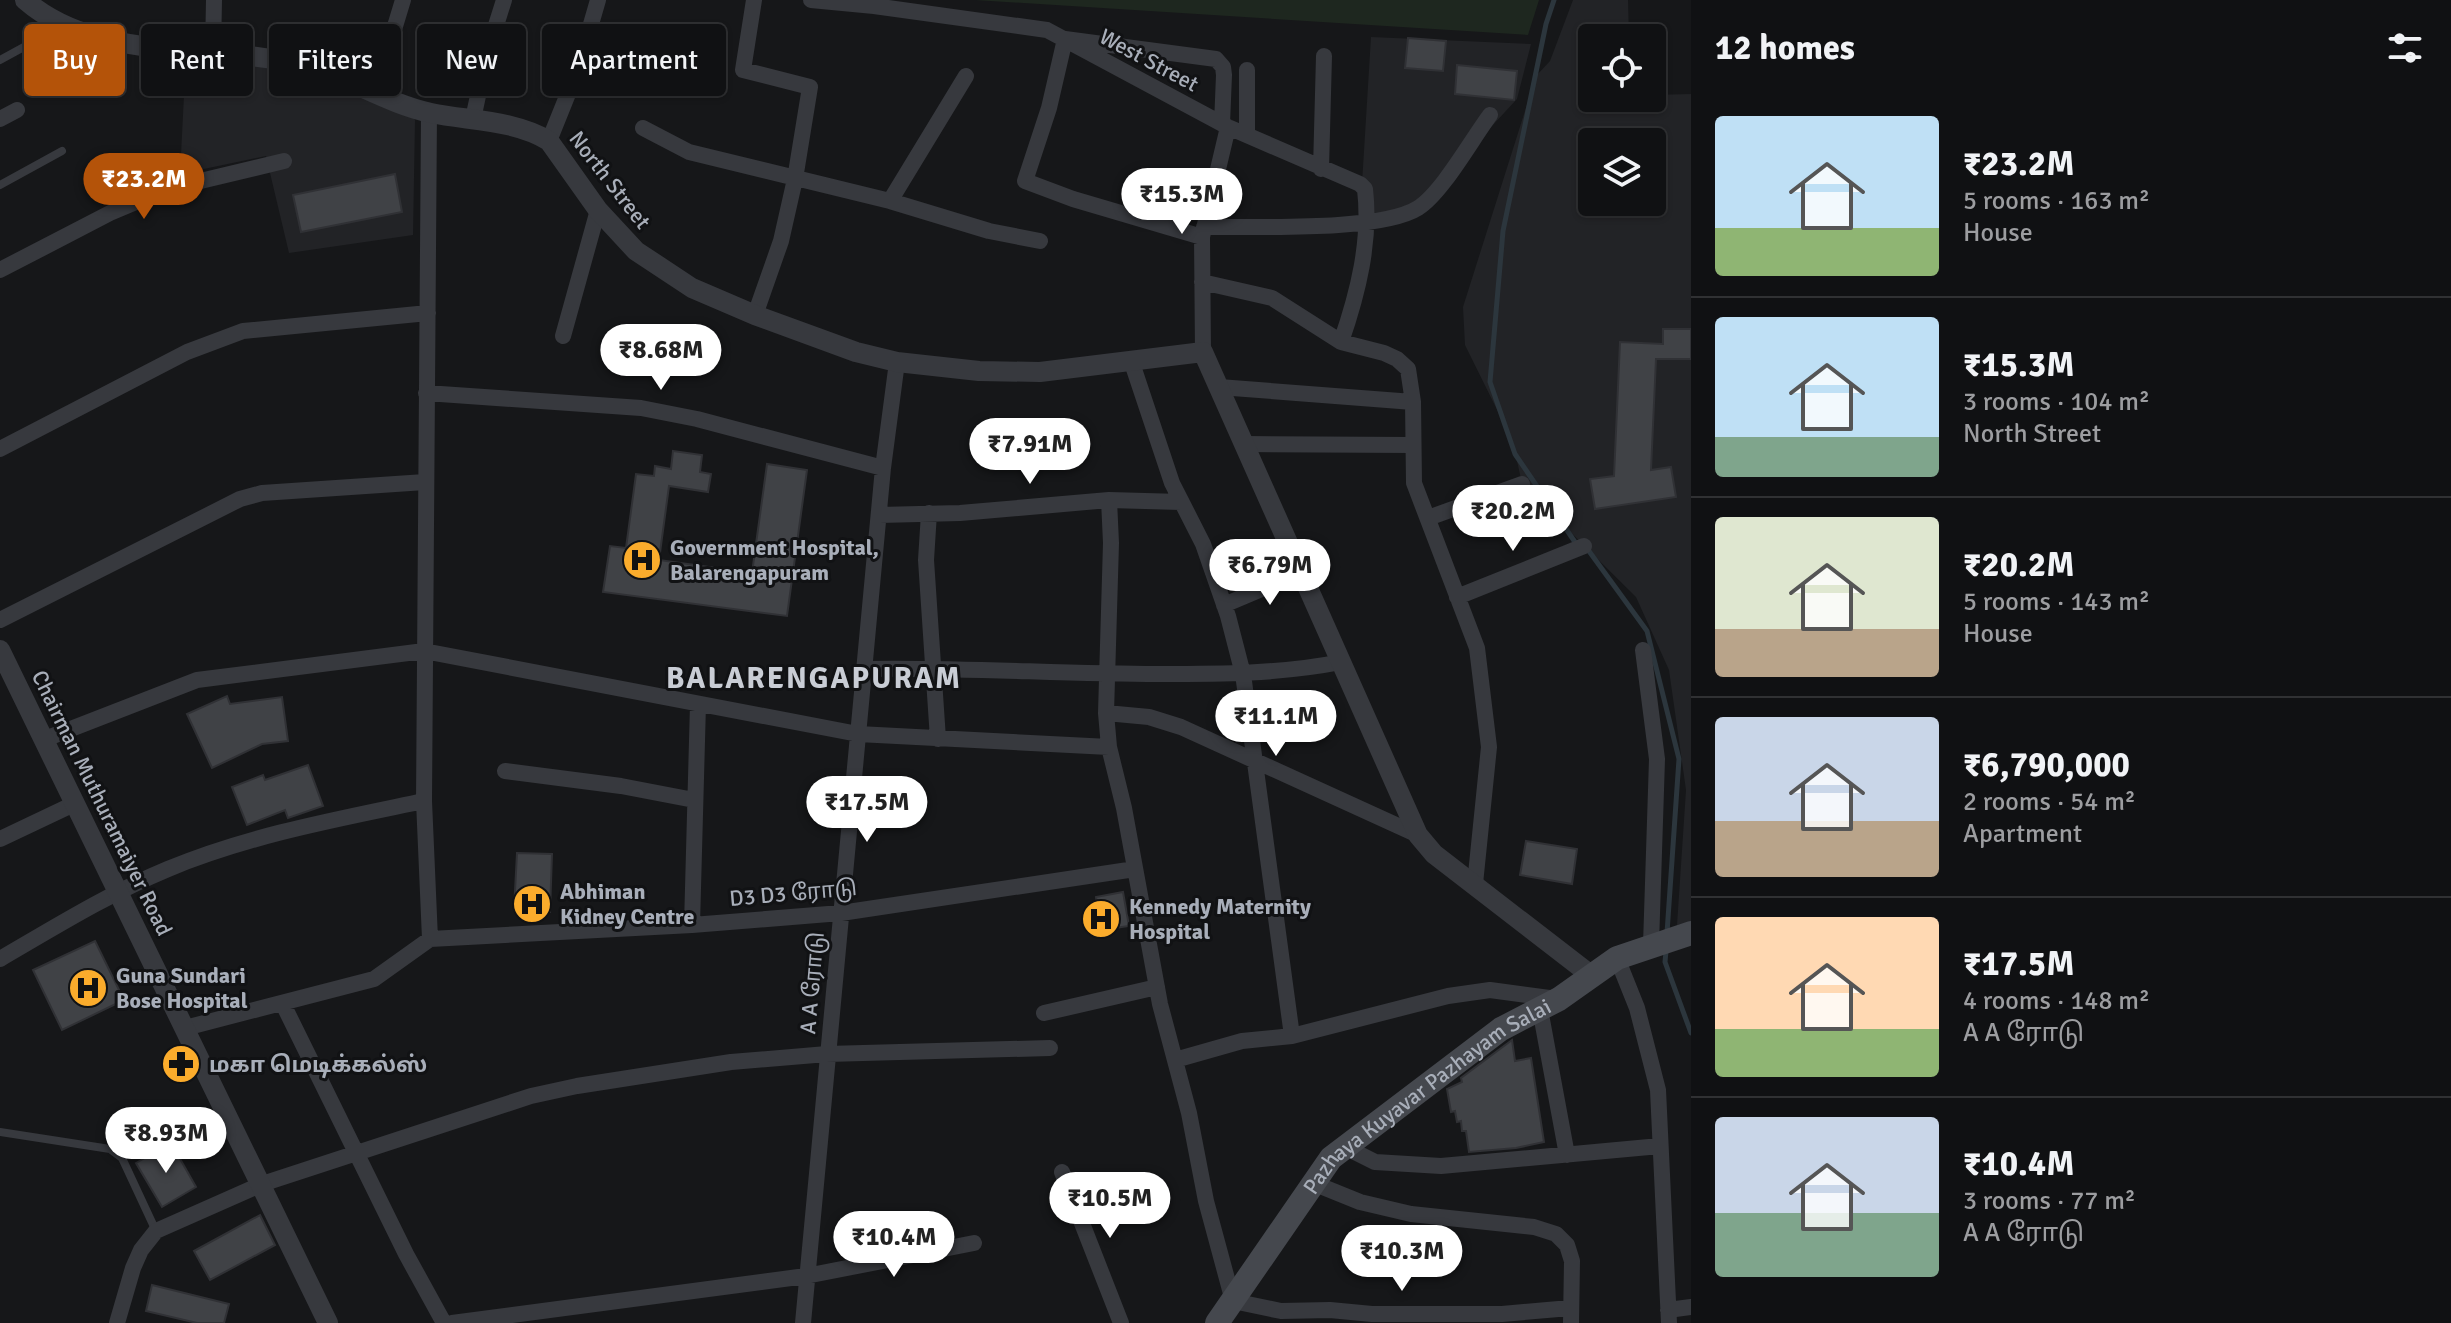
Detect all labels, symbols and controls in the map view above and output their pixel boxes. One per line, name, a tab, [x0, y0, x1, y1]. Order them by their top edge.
street label: West Street	[1095, 23, 1203, 97]
chip: Buy	[24, 24, 125, 96]
chip: Rent	[141, 24, 253, 96]
chip: Filters	[269, 24, 401, 96]
chip: New	[417, 24, 526, 96]
chip: Apartment	[542, 24, 726, 96]
map controls	[1578, 24, 1666, 216]
button: locate	[1578, 24, 1666, 112]
icon: filters	[2383, 26, 2427, 70]
text: 12 homes	[1715, 27, 1855, 69]
street label: North Street	[563, 126, 657, 235]
button: layers	[1578, 128, 1666, 216]
text: ₹23.2M	[1963, 143, 2075, 185]
icon: home	[1779, 148, 1875, 244]
pin: ₹23.2M	[79, 153, 209, 221]
text: ₹23.2M	[101, 163, 187, 195]
pin: ₹15.3M	[1117, 168, 1247, 236]
text: ₹15.3M	[1139, 178, 1225, 210]
text: 5 rooms · 163 m²	[1963, 185, 2150, 217]
text: House	[1963, 217, 2033, 249]
pin: ₹8.68M	[596, 324, 726, 392]
text: ₹8.68M	[618, 334, 704, 366]
text: ₹15.3M	[1963, 344, 2075, 386]
icon: home	[1779, 349, 1875, 445]
text: 3 rooms · 104 m²	[1963, 386, 2150, 418]
pin: ₹7.91M	[965, 418, 1095, 486]
text: North Street	[1963, 418, 2101, 450]
text: ₹7.91M	[987, 428, 1073, 460]
pin: ₹20.2M	[1448, 485, 1578, 553]
text: ₹20.2M	[1470, 495, 1556, 527]
place label: Government Hospital, Balarengapuram	[670, 534, 879, 586]
hospital icon: Government Hospital, Balarengapuram	[621, 539, 663, 581]
pin: ₹6.79M	[1205, 539, 1335, 607]
text: ₹20.2M	[1963, 544, 2075, 586]
text: ₹6.79M	[1227, 549, 1313, 581]
icon: home	[1779, 549, 1875, 645]
text: 5 rooms · 143 m²	[1963, 586, 2150, 618]
text: House	[1963, 618, 2033, 650]
district label: BALARENGAPURAM	[666, 660, 962, 697]
street label: Chairman Muthuramaiyer Road	[26, 666, 178, 940]
pin: ₹11.1M	[1211, 690, 1341, 758]
text: ₹11.1M	[1233, 700, 1319, 732]
text: ₹6,790,000	[1963, 744, 2130, 786]
icon: home	[1779, 749, 1875, 845]
pin: ₹17.5M	[802, 776, 932, 844]
text: ₹17.5M	[824, 786, 910, 818]
text: 2 rooms · 54 m²	[1963, 786, 2136, 818]
text: Apartment	[1963, 818, 2082, 850]
street label: D3 D3 ரோடு	[728, 874, 858, 913]
place label: Abhiman Kidney Centre	[560, 878, 695, 930]
hospital icon: Abhiman Kidney Centre	[511, 883, 553, 925]
place label: Kennedy Maternity Hospital	[1129, 893, 1311, 945]
hospital icon: Kennedy Maternity Hospital	[1080, 898, 1122, 940]
street label: A A ரோடு	[794, 931, 831, 1035]
text: ₹17.5M	[1963, 943, 2075, 985]
icon: home	[1779, 949, 1875, 1045]
place label: Guna Sundari Bose Hospital	[116, 962, 248, 1014]
hospital icon: Guna Sundari Bose Hospital	[67, 967, 109, 1009]
text: 4 rooms · 148 m²	[1963, 985, 2150, 1017]
street label: Pazhaya Kuyavar Pazhayam Salai	[1297, 992, 1555, 1199]
text: A A ரோடு	[1963, 1017, 2084, 1049]
pharmacy icon: மகா மெடிக்கல்ஸ்	[160, 1043, 202, 1085]
place label: மகா மெடிக்கல்ஸ்	[209, 1051, 427, 1079]
pin: ₹8.93M	[101, 1107, 231, 1175]
text: ₹8.93M	[123, 1117, 209, 1149]
text: ₹10.4M	[1963, 1143, 2075, 1185]
icon: home	[1779, 1149, 1875, 1245]
pin: ₹10.5M	[1045, 1172, 1175, 1240]
text: ₹10.5M	[1067, 1182, 1153, 1214]
text: 3 rooms · 77 m²	[1963, 1185, 2136, 1217]
pin: ₹10.4M	[829, 1211, 959, 1279]
text: A A ரோடு	[1963, 1217, 2084, 1249]
text: ₹10.4M	[851, 1221, 937, 1253]
pin: ₹10.3M	[1337, 1225, 1467, 1293]
text: ₹10.3M	[1359, 1235, 1445, 1267]

